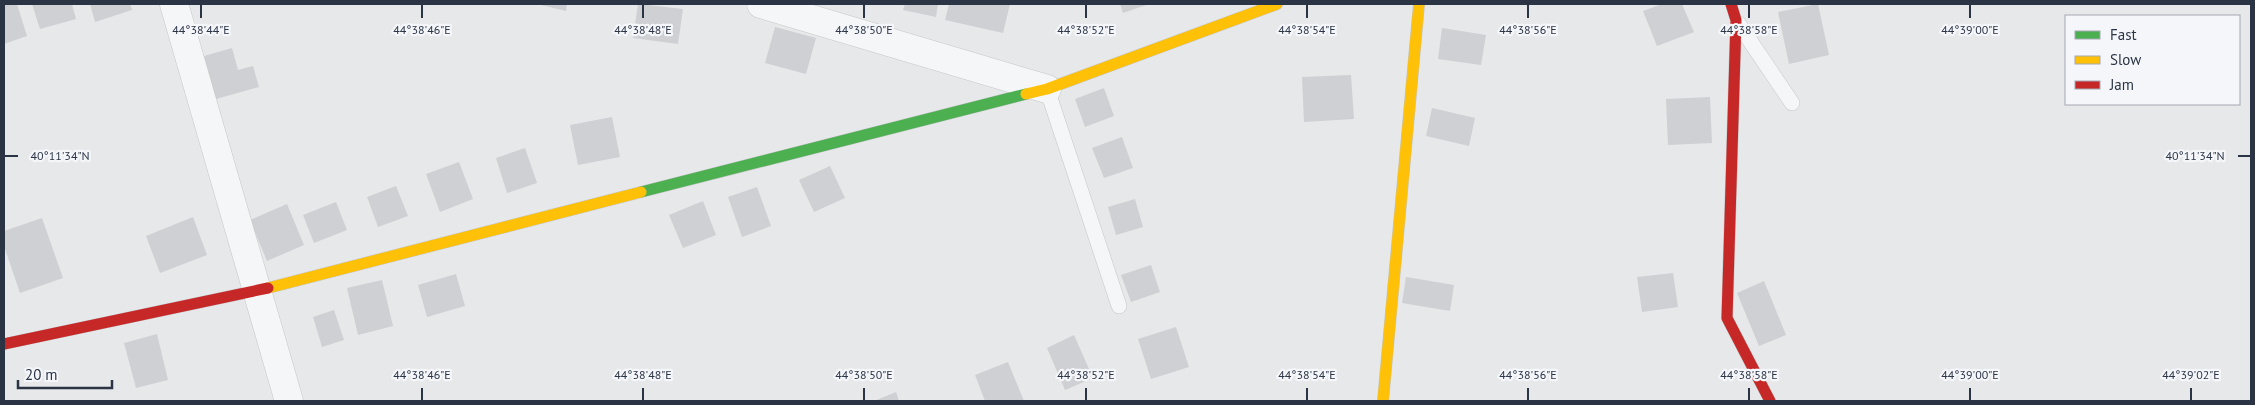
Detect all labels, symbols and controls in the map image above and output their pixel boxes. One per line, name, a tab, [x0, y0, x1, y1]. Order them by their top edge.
legend	[2065, 15, 2240, 105]
text: 44°38'44"E	[172, 22, 230, 37]
text: 44°38'46"E	[393, 22, 451, 37]
text: 44°38'48"E	[614, 22, 672, 37]
text: 44°38'50"E	[835, 22, 893, 37]
text: 44°38'52"E	[1057, 22, 1115, 37]
text: 44°38'54"E	[1278, 22, 1336, 37]
text: 44°38'56"E	[1499, 22, 1557, 37]
text: 44°38'58"E	[1720, 22, 1778, 37]
text: 44°39'00"E	[1941, 22, 1999, 37]
text: Fast	[2110, 25, 2137, 44]
text: Slow	[2110, 50, 2141, 69]
text: Jam	[2109, 75, 2134, 94]
text: 40°11'34"N	[30, 148, 90, 163]
text: 40°11'34"N	[2165, 148, 2225, 163]
scale bar	[18, 358, 111, 390]
text: 20 m	[25, 365, 58, 384]
text: 44°38'46"E	[393, 367, 451, 382]
text: 44°38'48"E	[614, 367, 672, 382]
text: 44°38'50"E	[835, 367, 893, 382]
text: 44°38'52"E	[1057, 367, 1115, 382]
text: 44°38'54"E	[1278, 367, 1336, 382]
text: 44°38'56"E	[1499, 367, 1557, 382]
text: 44°38'58"E	[1720, 367, 1778, 382]
text: 44°39'00"E	[1941, 367, 1999, 382]
text: 44°39'02"E	[2162, 367, 2220, 382]

